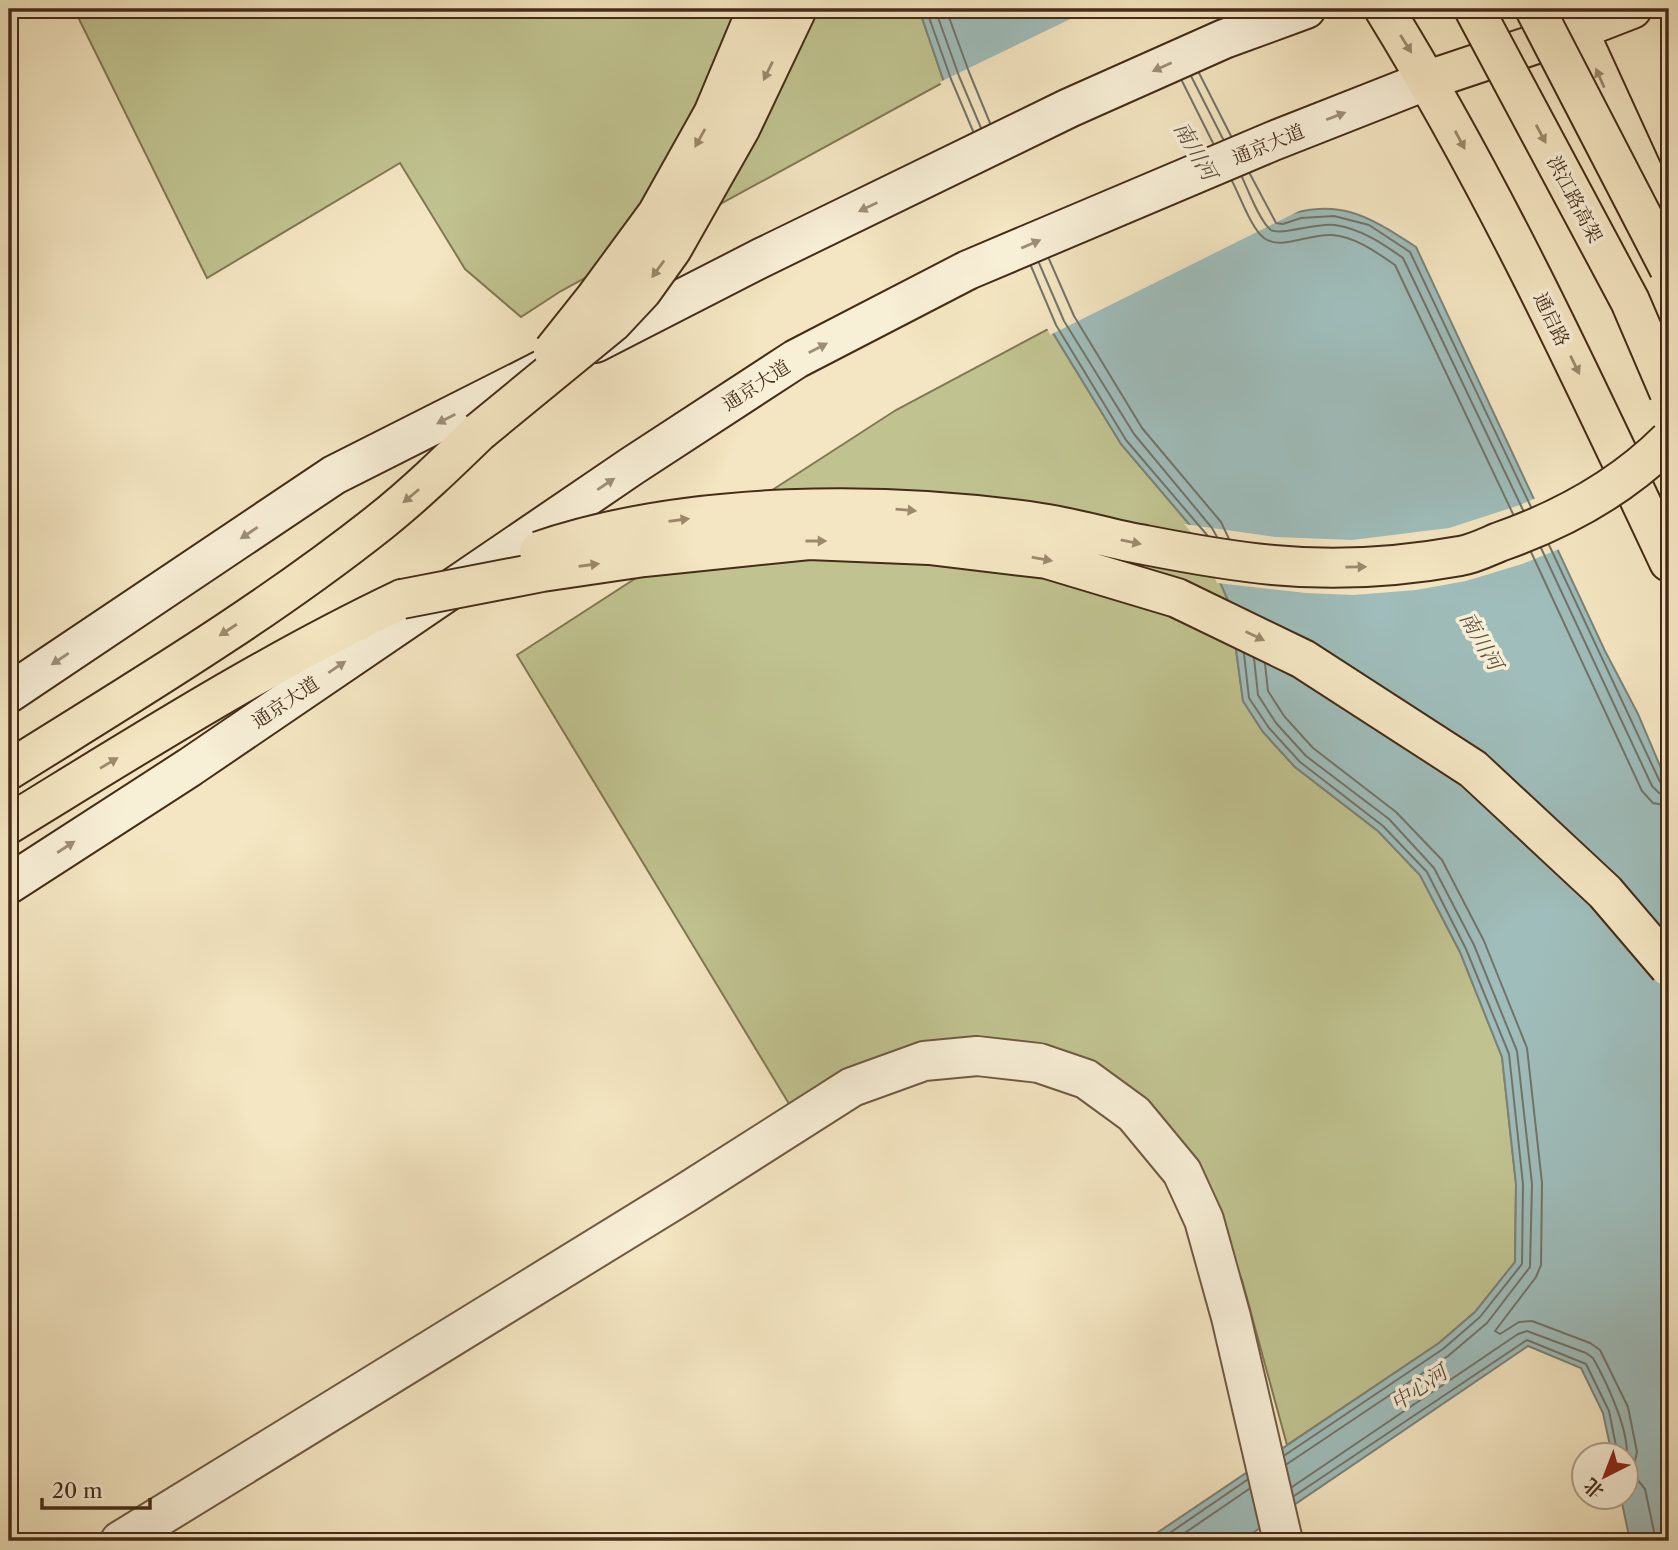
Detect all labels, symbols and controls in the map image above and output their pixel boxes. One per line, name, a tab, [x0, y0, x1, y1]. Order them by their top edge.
one-way arrow	[1400, 35, 1412, 54]
one-way arrow	[762, 61, 774, 81]
one-way arrow	[1151, 62, 1172, 73]
one-way arrow	[1594, 67, 1605, 88]
one-way arrow	[1326, 110, 1347, 121]
water label: 南川河	[1169, 117, 1224, 188]
street label: 通京大道	[1229, 120, 1308, 169]
one-way arrow	[1535, 124, 1547, 144]
one-way arrow	[694, 129, 706, 148]
one-way arrow	[1454, 130, 1466, 150]
street label: 洪江路高架	[1542, 152, 1607, 247]
one-way arrow	[858, 201, 878, 213]
one-way arrow	[1020, 238, 1041, 249]
one-way arrow	[651, 260, 665, 278]
street label: 通启路	[1529, 289, 1574, 350]
one-way arrow	[808, 342, 828, 353]
street label: 通京大道	[718, 355, 794, 416]
one-way arrow	[1569, 355, 1580, 375]
one-way arrow	[435, 412, 455, 424]
one-way arrow	[596, 477, 616, 490]
one-way arrow	[402, 488, 420, 504]
one-way arrow	[895, 505, 917, 516]
one-way arrow	[668, 515, 690, 526]
one-way arrow	[239, 526, 259, 539]
one-way arrow	[805, 535, 827, 547]
one-way arrow	[1120, 537, 1142, 548]
one-way arrow	[1031, 554, 1053, 565]
one-way arrow	[579, 559, 601, 570]
one-way arrow	[1345, 562, 1367, 573]
water label: 南川河	[1455, 607, 1510, 678]
one-way arrow	[218, 623, 237, 636]
one-way arrow	[1245, 630, 1265, 641]
one-way arrow	[51, 652, 69, 666]
one-way arrow	[327, 660, 347, 673]
street label: 通京大道	[247, 672, 323, 733]
one-way arrow	[99, 756, 118, 769]
one-way arrow	[57, 840, 75, 854]
water label: 中心河	[1386, 1357, 1455, 1416]
north arrow	[1570, 1442, 1640, 1512]
scale bar	[42, 1466, 150, 1510]
text: 北	[1579, 1473, 1609, 1503]
text: 20 m	[52, 1478, 103, 1503]

